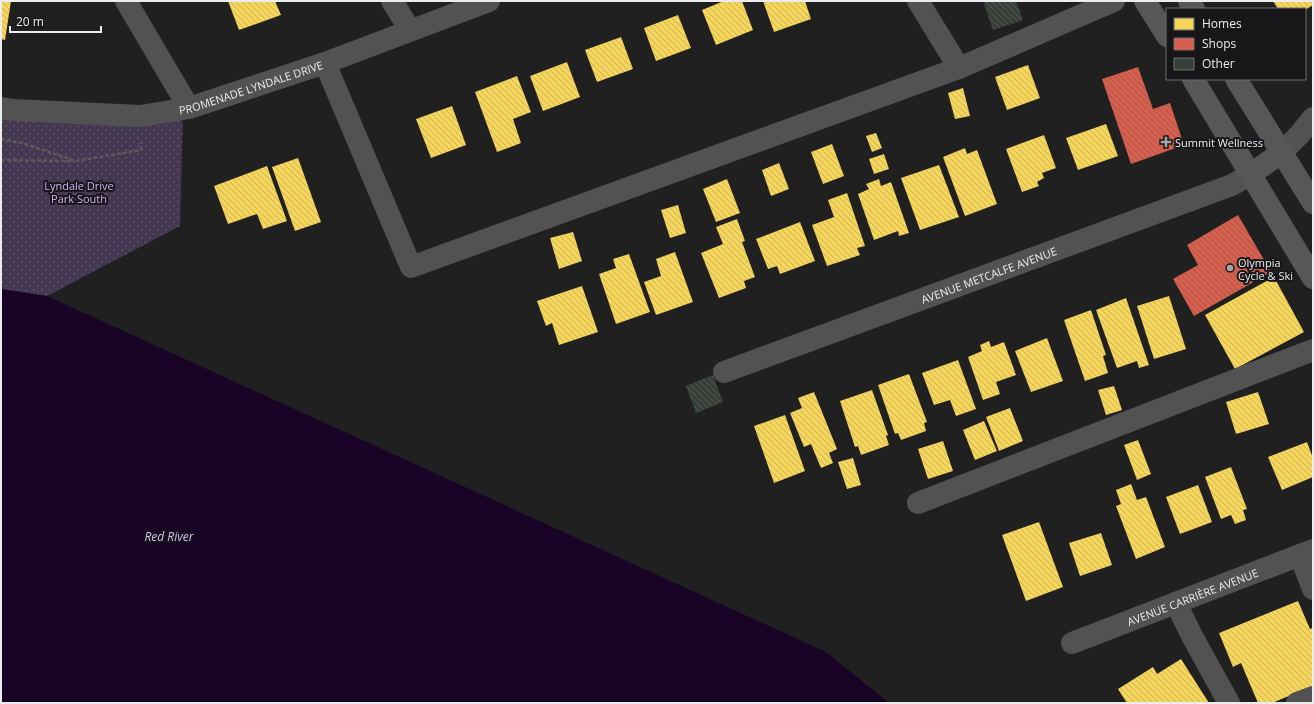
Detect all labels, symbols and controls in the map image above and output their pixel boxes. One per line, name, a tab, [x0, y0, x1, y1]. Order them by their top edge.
scale bar	[10, 8, 101, 34]
legend	[1166, 8, 1306, 80]
text: 20 m	[16, 13, 44, 30]
text: Homes	[1202, 15, 1242, 32]
text: Shops	[1202, 35, 1237, 52]
text: Other	[1202, 55, 1235, 72]
street label: PROMENADE LYNDALE DRIVE	[178, 57, 325, 117]
place label: Summit Wellness	[1175, 135, 1263, 150]
marker: Summit Wellness	[1160, 136, 1172, 148]
park label: Lyndale Drive Park South	[44, 178, 114, 206]
street label: AVENUE METCALFE AVENUE	[919, 243, 1059, 306]
place label: Olympia Cycle & Ski	[1238, 255, 1293, 283]
marker: Olympia Cycle & Ski	[1225, 263, 1235, 273]
water label: Red River	[144, 528, 195, 545]
street label: AVENUE CARRIÈRE AVENUE	[1125, 564, 1260, 629]

